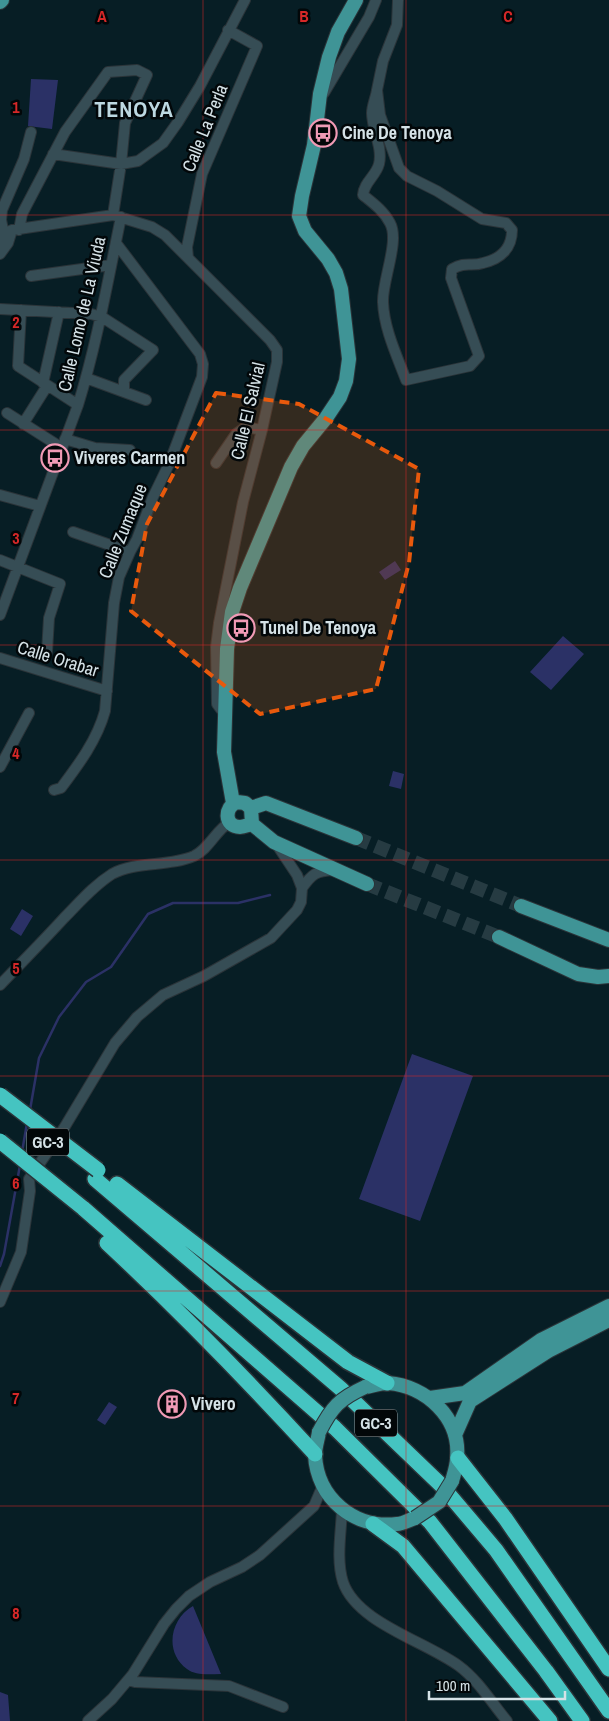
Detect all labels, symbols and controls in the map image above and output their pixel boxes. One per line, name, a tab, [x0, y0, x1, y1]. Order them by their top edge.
text: A	[97, 5, 107, 27]
text: B	[299, 5, 309, 27]
text: C	[503, 5, 513, 27]
street label: Calle La Perla	[176, 80, 233, 175]
district label: TENOYA	[94, 94, 174, 124]
text: 1	[12, 96, 20, 118]
bus stop icon: Cine De Tenoya	[308, 118, 338, 148]
place label: Cine De Tenoya	[342, 120, 452, 145]
street label: Calle Lomo de La Viuda	[52, 234, 111, 394]
text: 2	[12, 311, 20, 333]
street label: Calle El Salvial	[224, 360, 271, 462]
bus stop icon: Viveres Carmen	[40, 443, 70, 473]
place label: Viveres Carmen	[74, 445, 185, 470]
street label: Calle Zumaque	[92, 480, 153, 582]
text: 3	[12, 527, 20, 549]
bus stop icon: Tunel De Tenoya	[226, 613, 256, 643]
place label: Tunel De Tenoya	[260, 615, 377, 640]
street label: Calle Orabar	[14, 634, 102, 683]
text: 4	[12, 742, 20, 764]
text: 5	[12, 957, 20, 979]
road number: GC-3	[27, 1128, 69, 1156]
text: 6	[12, 1172, 20, 1194]
text: 7	[12, 1387, 20, 1409]
building icon: Vivero	[157, 1389, 187, 1419]
place label: Vivero	[191, 1391, 236, 1416]
road number: GC-3	[355, 1410, 397, 1436]
text: 8	[12, 1602, 20, 1624]
scale bar	[429, 1668, 565, 1700]
text: 100 m	[436, 1675, 470, 1696]

